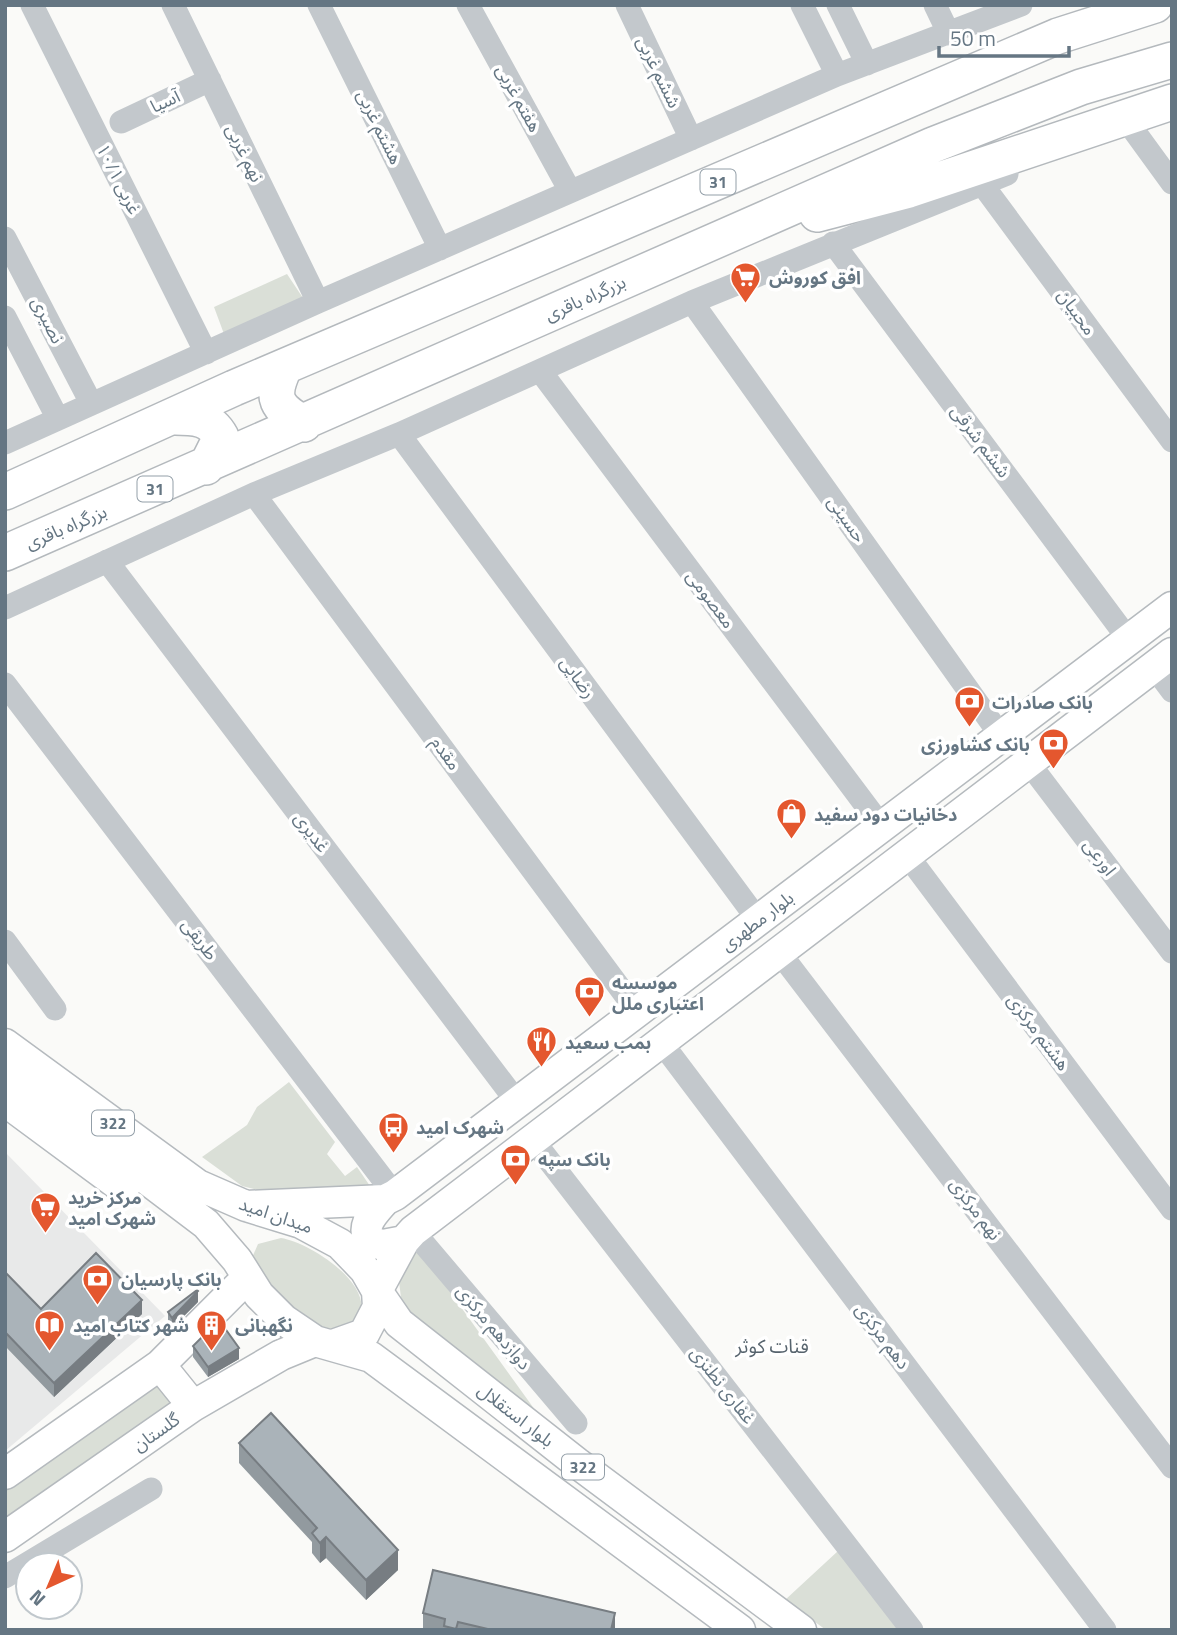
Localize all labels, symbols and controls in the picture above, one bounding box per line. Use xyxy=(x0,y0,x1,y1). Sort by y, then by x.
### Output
scale bar xyxy=(939,14,1068,58)
text: 50 m xyxy=(950,22,996,54)
street label: ششم غربی xyxy=(630,31,688,113)
street label: هفتم غربی xyxy=(489,59,549,137)
street label: آسیا xyxy=(146,82,185,120)
street label: هشتم غربی xyxy=(350,85,410,169)
street label: نهم غربی xyxy=(219,119,271,187)
street label: ۱۰/۱ غربی xyxy=(90,139,148,219)
road number: 31 xyxy=(700,170,736,194)
supermarket icon: افق کوروش xyxy=(729,260,763,304)
place label: افق کوروش xyxy=(769,264,861,291)
street label: بزرگراه باقری xyxy=(540,268,630,328)
street label: محبیان xyxy=(1051,283,1103,341)
street label: نصیری xyxy=(25,292,71,348)
street label: ششم شرقی xyxy=(944,399,1018,483)
road number: 31 xyxy=(138,476,172,502)
street label: حسینی xyxy=(821,490,873,548)
street label: بزرگراه باقری xyxy=(21,498,111,556)
street label: معصومی xyxy=(680,564,742,634)
street label: رضایی xyxy=(553,650,603,704)
bank icon: بانک صادرات xyxy=(952,685,986,729)
place label: بانک صادرات xyxy=(992,689,1093,716)
bank icon: بانک کشاورزی xyxy=(1036,727,1070,771)
street label: مقدم xyxy=(423,730,468,776)
place label: بانک کشاورزی xyxy=(921,731,1030,758)
shop icon: دخانیات دود سفید xyxy=(774,797,808,841)
place label: دخانیات دود سفید xyxy=(814,801,957,828)
street label: غدیری xyxy=(288,806,336,858)
street label: اورعی xyxy=(1077,833,1123,881)
street label: بلوار مطهری xyxy=(715,884,799,958)
street label: طریقی xyxy=(175,912,225,966)
place label: موسسه اعتباری ملل xyxy=(612,969,704,1017)
bank icon: موسسه اعتباری ملل xyxy=(572,975,606,1019)
street label: هشتم مرکزی xyxy=(1001,988,1077,1076)
restaurant icon: بمب سعید xyxy=(525,1025,559,1069)
place label: بمب سعید xyxy=(565,1029,651,1056)
road number: 322 xyxy=(92,1110,134,1135)
bus stop icon: شهرک امید xyxy=(376,1110,410,1154)
place label: شهرک امید xyxy=(416,1114,504,1141)
bank icon: بانک سپه xyxy=(498,1142,532,1186)
place label: بانک سپه xyxy=(538,1146,611,1173)
street label: نهم مرکزی xyxy=(944,1172,1008,1246)
place label: مرکز خرید شهرک امید xyxy=(68,1184,156,1232)
supermarket icon: مرکز خرید شهرک امید xyxy=(28,1190,62,1234)
street label: میدان امید xyxy=(236,1190,316,1240)
bank icon: بانک پارسیان xyxy=(81,1262,115,1306)
place label: بانک پارسیان xyxy=(121,1266,222,1293)
street label: دوازدهم مرکزی xyxy=(450,1278,538,1376)
street label: دهم مرکزی xyxy=(849,1297,917,1375)
library icon: شهر کتاب امید xyxy=(33,1308,67,1352)
building icon: نگهبانی xyxy=(195,1308,229,1352)
place label: شهر کتاب امید xyxy=(73,1312,189,1339)
place label: نگهبانی xyxy=(235,1312,293,1339)
district label: قنات کوثر xyxy=(734,1331,809,1360)
street label: غفاری نطنزی xyxy=(684,1340,762,1430)
street label: بلوار استقلال xyxy=(472,1376,560,1454)
street label: گلستان xyxy=(127,1406,186,1458)
road number: 322 xyxy=(562,1455,604,1480)
north arrow xyxy=(14,1551,84,1621)
text: N xyxy=(22,1584,52,1614)

